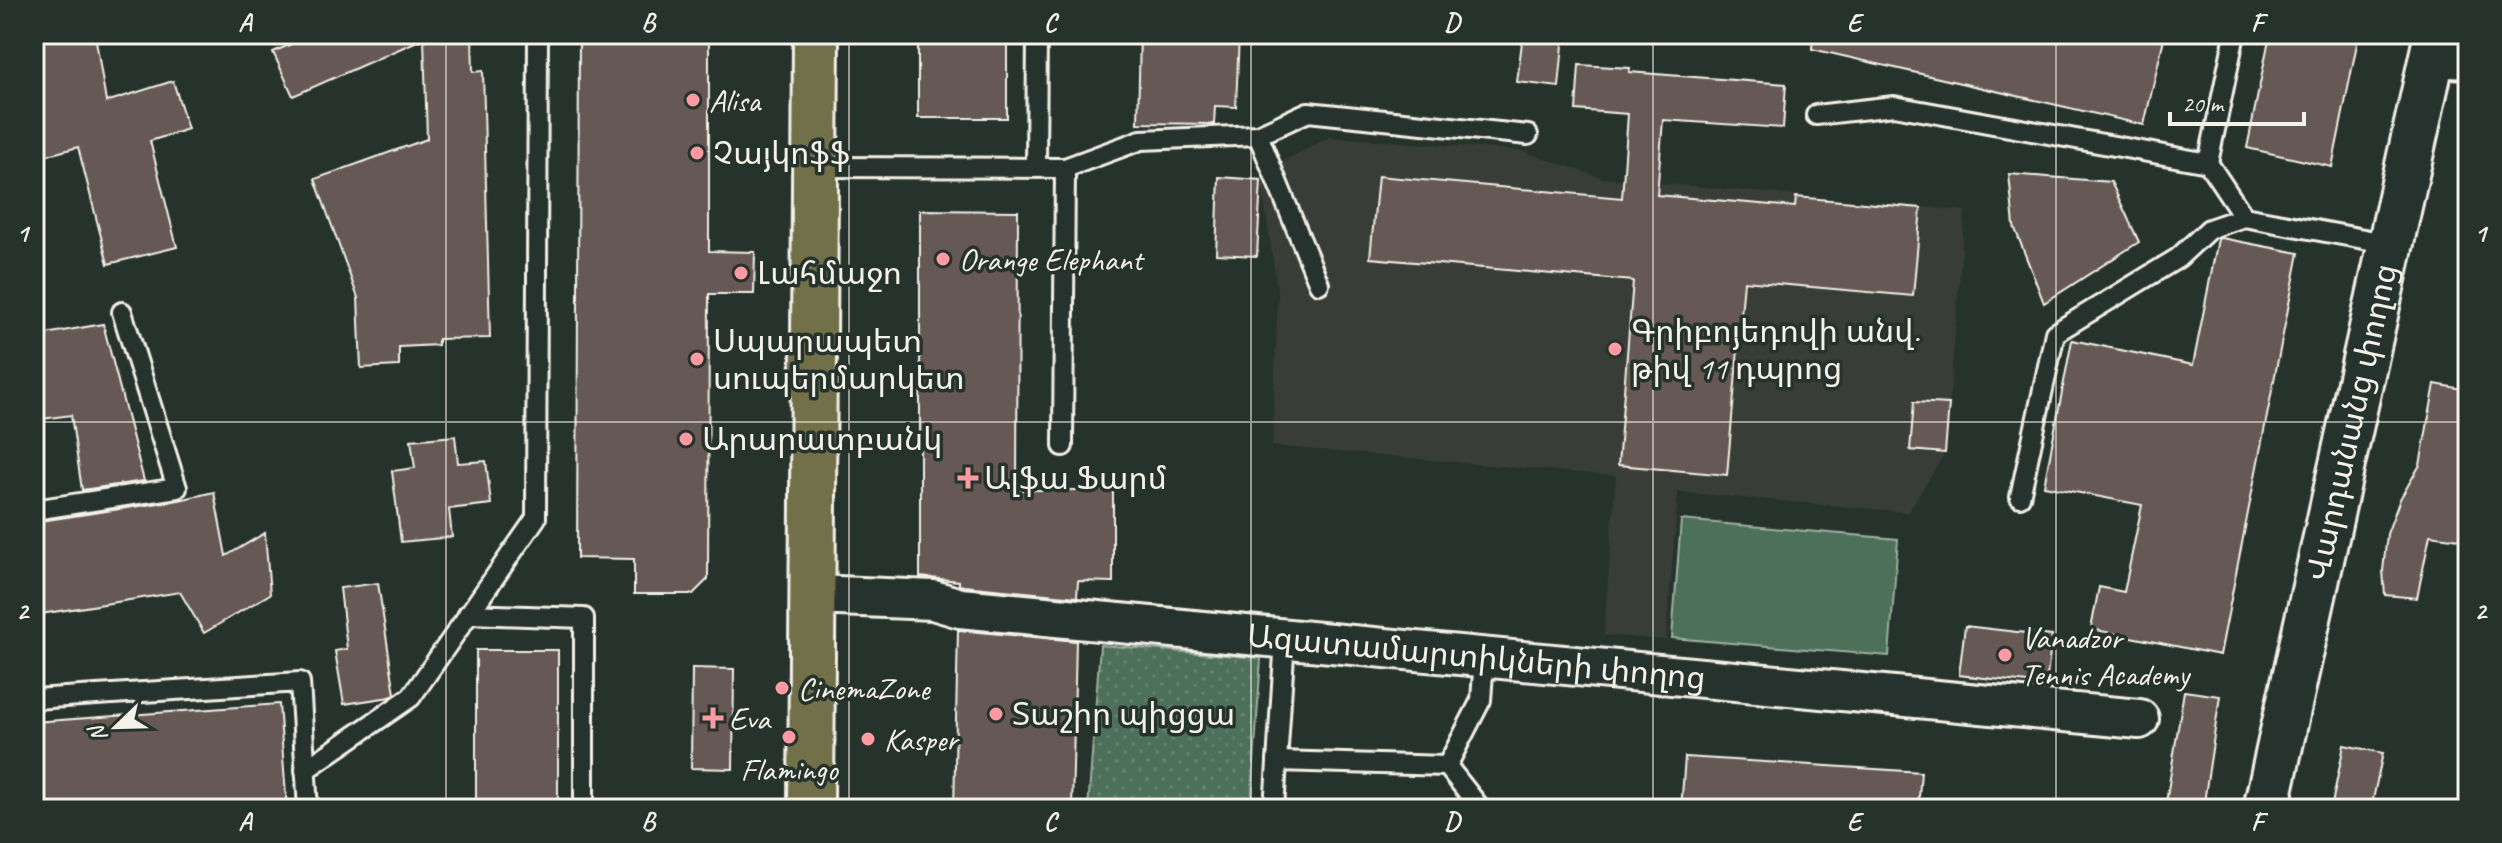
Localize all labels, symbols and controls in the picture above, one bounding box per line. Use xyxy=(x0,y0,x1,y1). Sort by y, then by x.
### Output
text: A xyxy=(238,6,253,39)
text: B xyxy=(641,6,657,39)
text: C xyxy=(1044,6,1060,39)
text: D xyxy=(1444,6,1462,39)
text: E xyxy=(1847,6,1865,39)
text: F xyxy=(2251,6,2269,39)
scale bar xyxy=(2170,76,2304,126)
place label: Alisa xyxy=(709,80,762,121)
text: 20 m xyxy=(2182,89,2225,119)
marker: Alisa xyxy=(684,91,702,109)
place label: Չայկոֆֆ xyxy=(713,133,850,174)
marker: Չայկոֆֆ xyxy=(688,144,706,162)
text: 1 xyxy=(16,217,31,250)
text: 1 xyxy=(2474,217,2489,250)
place label: Orange Elephant xyxy=(959,239,1146,280)
marker: Orange Elephant xyxy=(934,250,952,268)
place label: Լահմաջո xyxy=(757,253,902,294)
street label: Վարդանանց փողոց xyxy=(2297,260,2407,585)
marker: Լահմաջո xyxy=(732,264,750,282)
place label: Գրիբոյեդովի անվ. թիվ 11 դպրոց xyxy=(1631,311,1920,389)
place label: Սպարապետ սուպերմարկետ xyxy=(713,321,965,399)
marker: Գրիբոյեդովի անվ. թիվ 11 դպրոց xyxy=(1606,340,1624,358)
marker: Սպարապետ սուպերմարկետ xyxy=(688,350,706,368)
place label: Արարատբանկ xyxy=(702,419,942,460)
marker: Արարատբանկ xyxy=(677,430,695,448)
place label: Ալֆա Ֆարմ xyxy=(984,458,1167,499)
marker: Ալֆա Ֆարմ xyxy=(959,469,977,487)
text: 2 xyxy=(16,594,30,627)
text: 2 xyxy=(2474,594,2488,627)
street label: Ազատամարտիկների փողոց xyxy=(1245,615,1707,699)
place label: Vanadzor Tennis Academy xyxy=(2021,617,2192,695)
marker: Vanadzor Tennis Academy xyxy=(1996,646,2014,664)
place label: CinemaZone xyxy=(798,668,932,709)
marker: CinemaZone xyxy=(773,679,791,697)
north arrow xyxy=(76,687,156,767)
place label: Տաշիր պիցցա xyxy=(1012,694,1235,735)
place label: Eva xyxy=(729,698,772,739)
marker: Տաշիր պիցցա xyxy=(987,705,1005,723)
marker: Eva xyxy=(704,709,722,727)
place label: Kasper xyxy=(884,719,960,760)
text: N xyxy=(82,720,114,746)
marker: Flamingo xyxy=(780,728,798,746)
marker: Kasper xyxy=(859,730,877,748)
place label: Flamingo xyxy=(740,749,839,790)
text: A xyxy=(238,805,253,838)
text: B xyxy=(641,805,657,838)
text: C xyxy=(1044,805,1060,838)
text: D xyxy=(1444,805,1462,838)
text: E xyxy=(1847,805,1865,838)
text: F xyxy=(2251,805,2269,838)

